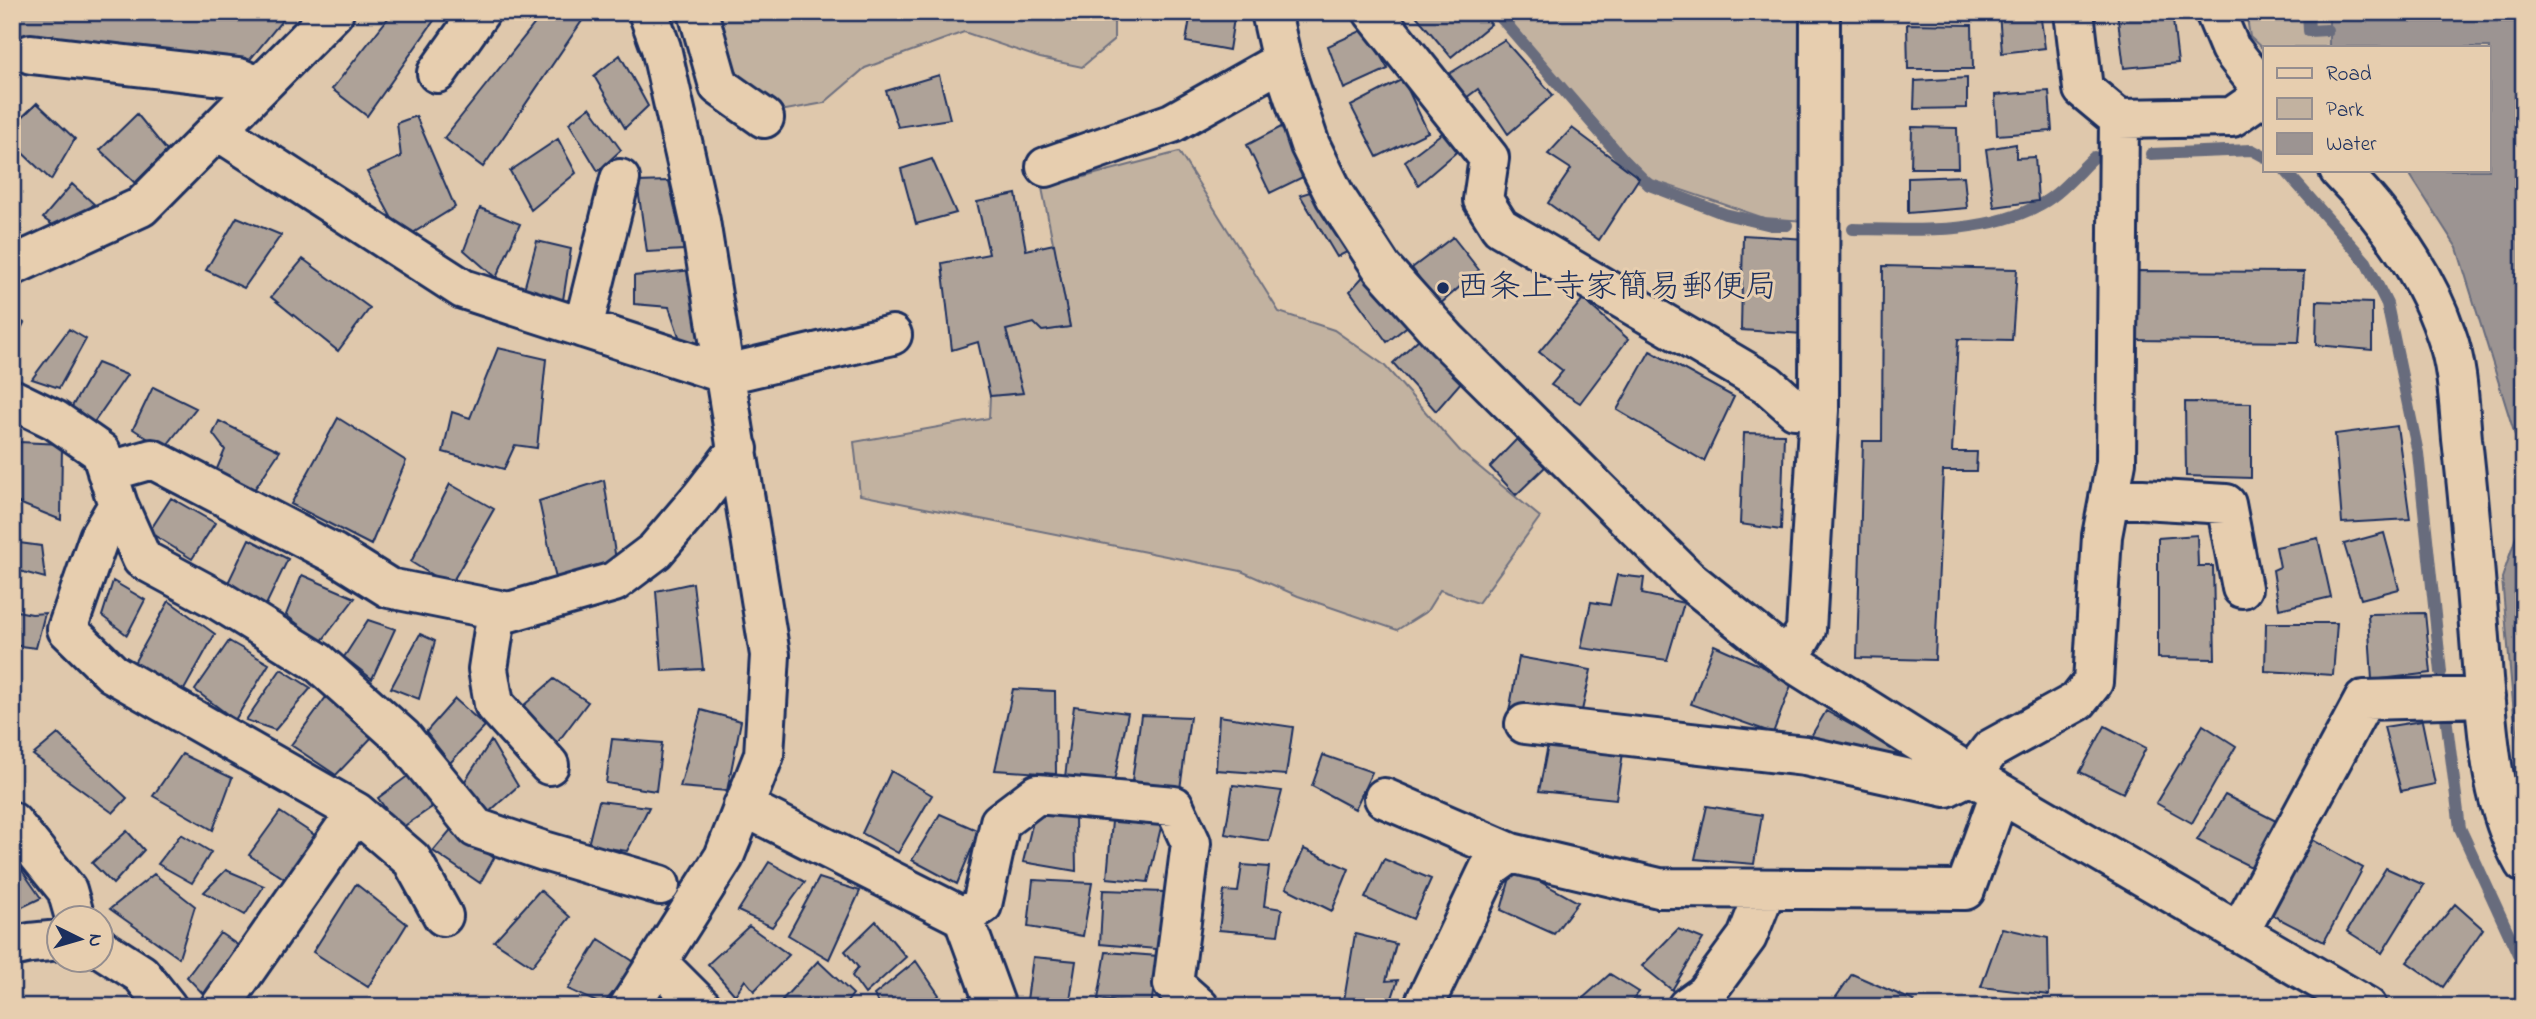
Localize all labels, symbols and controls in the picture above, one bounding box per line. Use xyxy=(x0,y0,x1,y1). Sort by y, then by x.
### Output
legend xyxy=(2263,46,2490,172)
text: Road xyxy=(2326,60,2372,90)
text: Park xyxy=(2326,96,2365,126)
text: Water xyxy=(2326,130,2377,160)
place label: 西条上寺家簡易郵便局 xyxy=(1457,265,1777,312)
marker: 西条上寺家簡易郵便局 xyxy=(1435,280,1451,296)
north arrow xyxy=(46,904,116,974)
text: N xyxy=(80,933,108,948)

